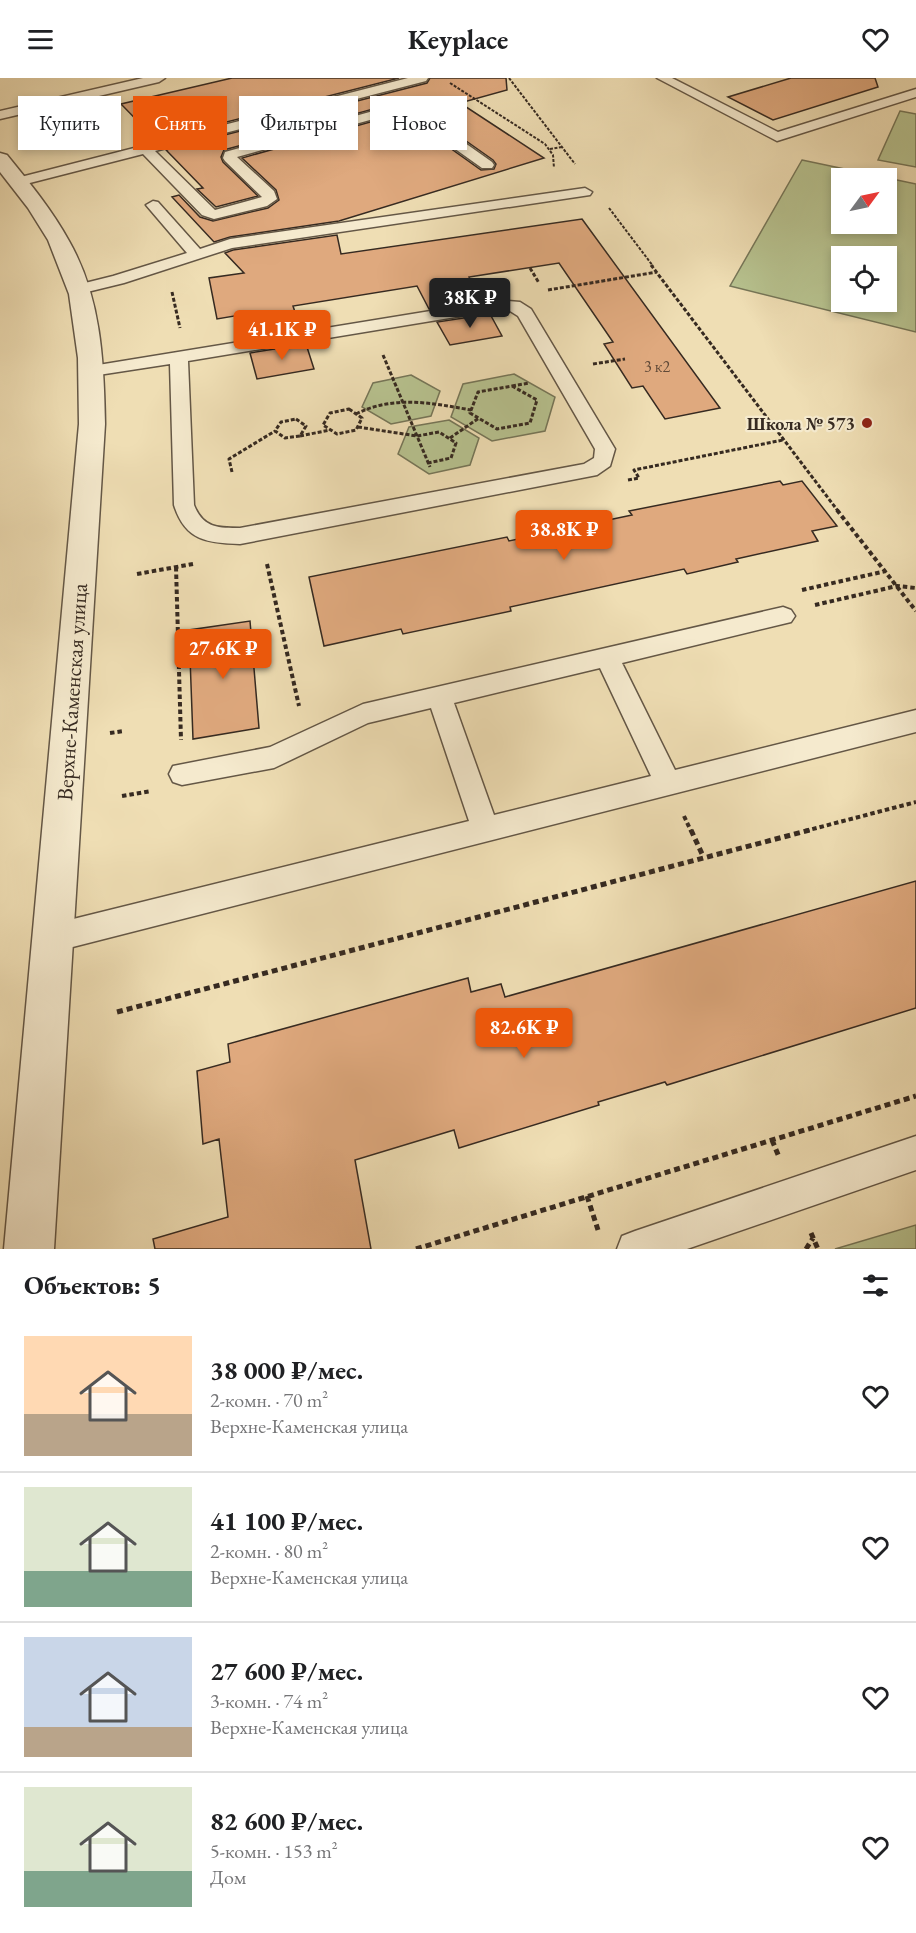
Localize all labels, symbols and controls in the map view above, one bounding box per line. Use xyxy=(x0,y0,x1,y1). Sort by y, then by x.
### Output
text: Keyplace xyxy=(408,22,508,57)
icon: menu xyxy=(24,23,57,56)
icon: heart xyxy=(859,23,892,56)
chip: Купить xyxy=(18,96,121,150)
chip: Снять xyxy=(133,96,227,150)
chip: Фильтры xyxy=(239,96,358,150)
chip: Новое xyxy=(370,96,467,150)
north arrow xyxy=(831,168,897,234)
map controls xyxy=(831,168,897,312)
button: locate xyxy=(831,246,897,312)
pin: 38K ₽ xyxy=(428,278,512,329)
text: 38K ₽ xyxy=(443,284,497,310)
pin: 41.1K ₽ xyxy=(227,310,337,361)
text: 41.1K ₽ xyxy=(248,316,316,342)
house number: 3 к2 xyxy=(644,356,670,377)
place label: Школа № 573 xyxy=(747,412,855,435)
marker: Школа № 573 xyxy=(860,416,874,430)
pin: 38.8K ₽ xyxy=(509,510,619,561)
text: 38.8K ₽ xyxy=(530,516,598,542)
street label: Верхне-Каменская улица xyxy=(50,582,94,802)
pin: 27.6K ₽ xyxy=(168,629,278,680)
text: 27.6K ₽ xyxy=(189,635,257,661)
pin: 82.6K ₽ xyxy=(469,1008,579,1059)
text: 82.6K ₽ xyxy=(490,1014,558,1040)
text: Объектов: 5 xyxy=(24,1268,161,1302)
icon: filters xyxy=(859,1269,892,1302)
text: 38 000 ₽/мес. xyxy=(210,1353,363,1387)
icon: home xyxy=(72,1360,144,1432)
icon: heart xyxy=(859,1380,892,1413)
text: 2-комн. · 70 m² xyxy=(210,1387,328,1413)
text: Верхне-Каменская улица xyxy=(210,1413,408,1439)
text: 41 100 ₽/мес. xyxy=(210,1504,363,1538)
icon: home xyxy=(72,1511,144,1583)
icon: heart xyxy=(859,1531,892,1564)
text: 2-комн. · 80 m² xyxy=(210,1538,328,1564)
text: Верхне-Каменская улица xyxy=(210,1564,408,1590)
text: 27 600 ₽/мес. xyxy=(210,1654,363,1688)
icon: home xyxy=(72,1661,144,1733)
icon: heart xyxy=(859,1681,892,1714)
text: 3-комн. · 74 m² xyxy=(210,1688,328,1714)
text: Верхне-Каменская улица xyxy=(210,1714,408,1740)
text: 82 600 ₽/мес. xyxy=(210,1804,363,1838)
icon: home xyxy=(72,1811,144,1883)
icon: heart xyxy=(859,1831,892,1864)
text: 5-комн. · 153 m² xyxy=(210,1838,338,1864)
text: Дом xyxy=(210,1864,246,1890)

